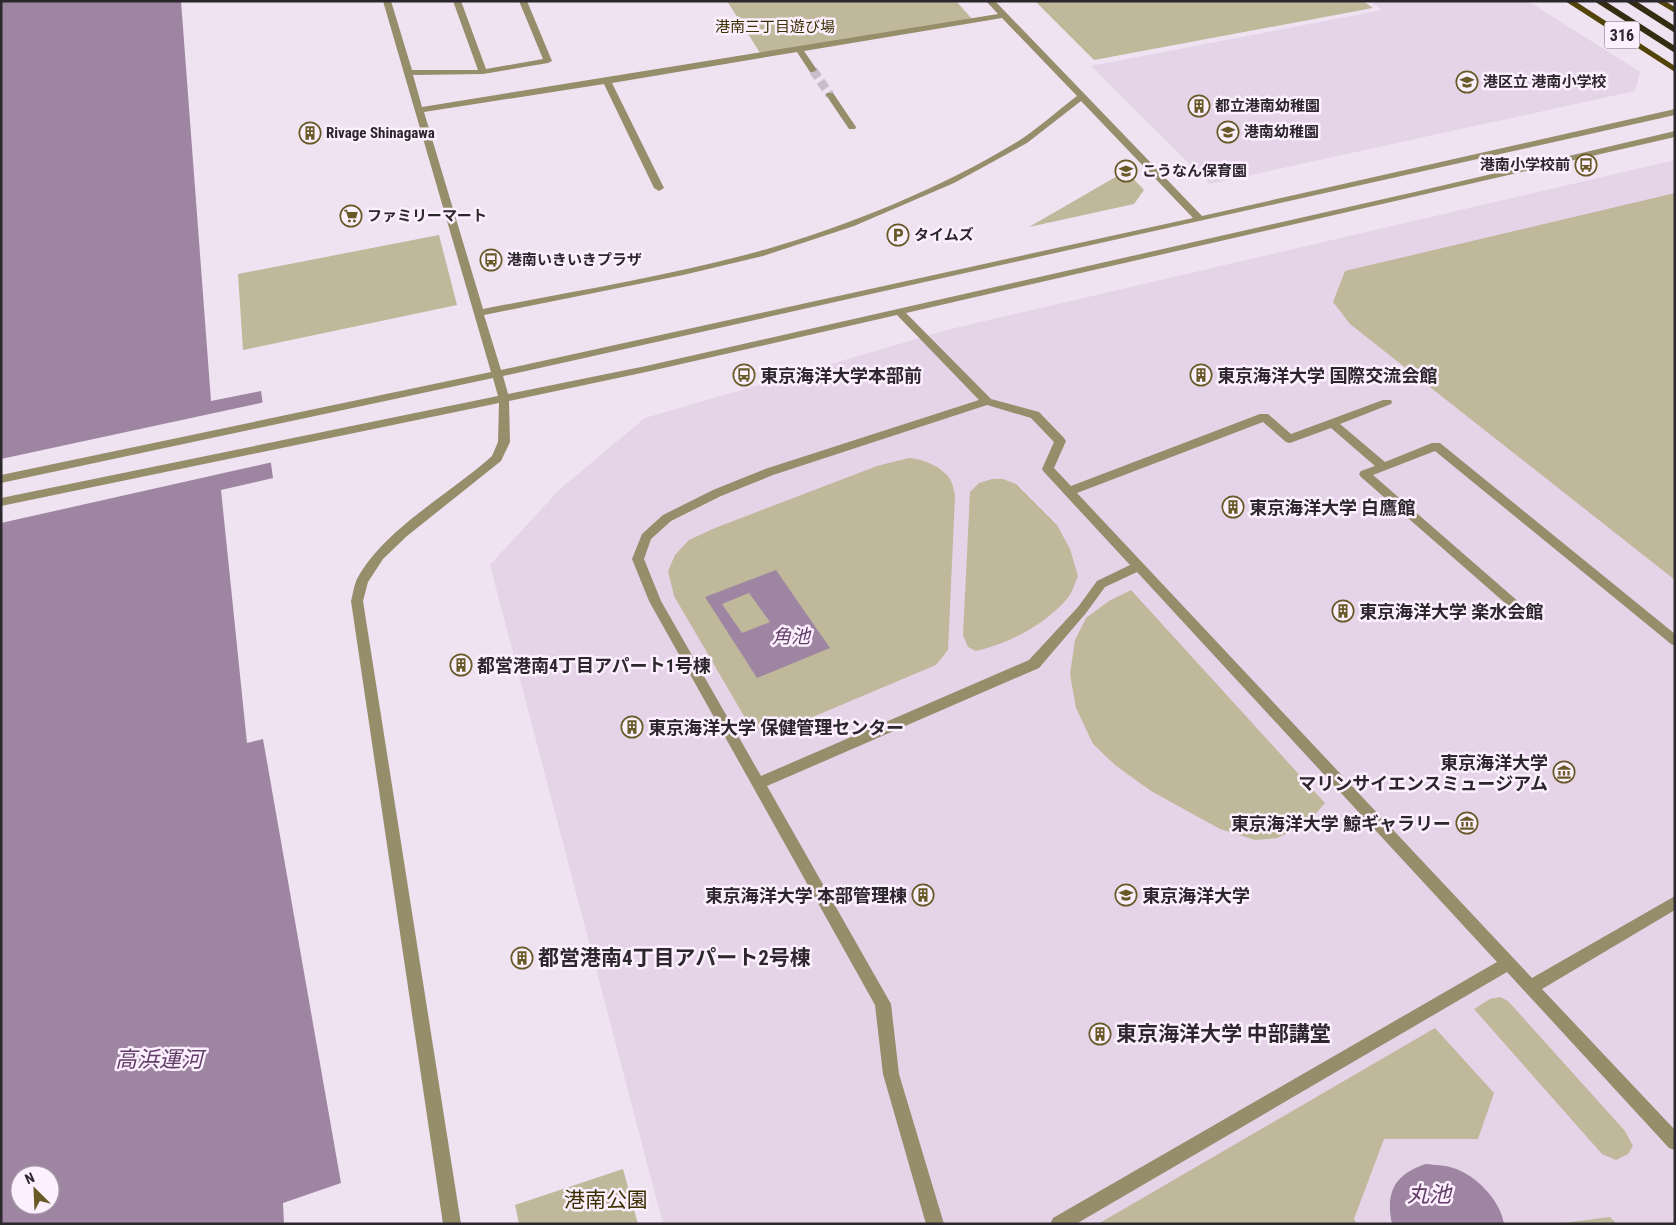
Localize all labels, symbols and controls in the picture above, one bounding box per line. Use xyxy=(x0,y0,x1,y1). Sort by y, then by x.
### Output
park label: 港南三丁目遊び場 xyxy=(715,18,835,36)
road number: 316 xyxy=(1604,22,1640,48)
school or university icon: 港区立 港南小学校 xyxy=(1455,70,1479,94)
place label: 港区立 港南小学校 xyxy=(1483,73,1606,91)
building icon: 都立港南幼稚園 xyxy=(1187,94,1211,118)
place label: 都立港南幼稚園 xyxy=(1215,97,1320,115)
school or university icon: 港南幼稚園 xyxy=(1216,120,1240,144)
building icon: Rivage Shinagawa xyxy=(298,121,322,145)
place label: 港南幼稚園 xyxy=(1244,123,1319,141)
place label: Rivage Shinagawa xyxy=(326,124,435,142)
bus stop icon: 港南小学校前 xyxy=(1574,153,1598,177)
place label: 港南小学校前 xyxy=(1480,156,1570,174)
school or university icon: こうなん保育園 xyxy=(1114,159,1138,183)
place label: こうなん保育園 xyxy=(1142,162,1247,180)
supermarket icon: ファミリーマート xyxy=(339,204,363,228)
place label: ファミリーマート xyxy=(367,207,487,225)
parking icon: タイムズ xyxy=(886,223,910,247)
place label: タイムズ xyxy=(914,226,974,244)
bus stop icon: 港南いきいきプラザ xyxy=(479,248,503,272)
place label: 港南いきいきプラザ xyxy=(507,251,642,269)
bus stop icon: 東京海洋大学本部前 xyxy=(732,363,756,387)
building icon: 東京海洋大学 国際交流会館 xyxy=(1189,363,1213,387)
place label: 東京海洋大学本部前 xyxy=(760,365,922,386)
place label: 東京海洋大学 国際交流会館 xyxy=(1217,365,1437,386)
building icon: 東京海洋大学 白鷹館 xyxy=(1221,495,1245,519)
place label: 東京海洋大学 白鷹館 xyxy=(1249,497,1415,518)
building icon: 東京海洋大学 楽水会館 xyxy=(1331,599,1355,623)
place label: 東京海洋大学 楽水会館 xyxy=(1359,601,1543,622)
water label: 角池 xyxy=(772,625,812,648)
building icon: 都営港南4丁目アパート1号棟 xyxy=(449,653,473,677)
place label: 都営港南4丁目アパート1号棟 xyxy=(477,655,711,676)
building icon: 東京海洋大学 保健管理センター xyxy=(620,715,644,739)
place label: 東京海洋大学 保健管理センター xyxy=(648,717,904,738)
place label: 東京海洋大学 マリンサイエンスミュージアム xyxy=(1298,752,1548,794)
museum icon: 東京海洋大学 マリンサイエンスミュージアム xyxy=(1552,760,1576,784)
museum icon: 東京海洋大学 鯨ギャラリー xyxy=(1455,811,1479,835)
place label: 東京海洋大学 鯨ギャラリー xyxy=(1231,813,1451,834)
building icon: 東京海洋大学 本部管理棟 xyxy=(911,883,935,907)
school or university icon: 東京海洋大学 xyxy=(1114,883,1138,907)
place label: 東京海洋大学 本部管理棟 xyxy=(705,885,907,906)
place label: 東京海洋大学 xyxy=(1142,885,1250,906)
building icon: 都営港南4丁目アパート2号棟 xyxy=(510,946,534,970)
place label: 都営港南4丁目アパート2号棟 xyxy=(538,946,811,970)
building icon: 東京海洋大学 中部講堂 xyxy=(1088,1022,1112,1046)
place label: 東京海洋大学 中部講堂 xyxy=(1116,1022,1331,1046)
water label: 高浜運河 xyxy=(115,1047,207,1072)
north arrow xyxy=(10,1165,60,1215)
text: N xyxy=(23,1169,37,1187)
water label: 丸池 xyxy=(1407,1182,1453,1207)
park label: 港南公園 xyxy=(564,1188,648,1212)

